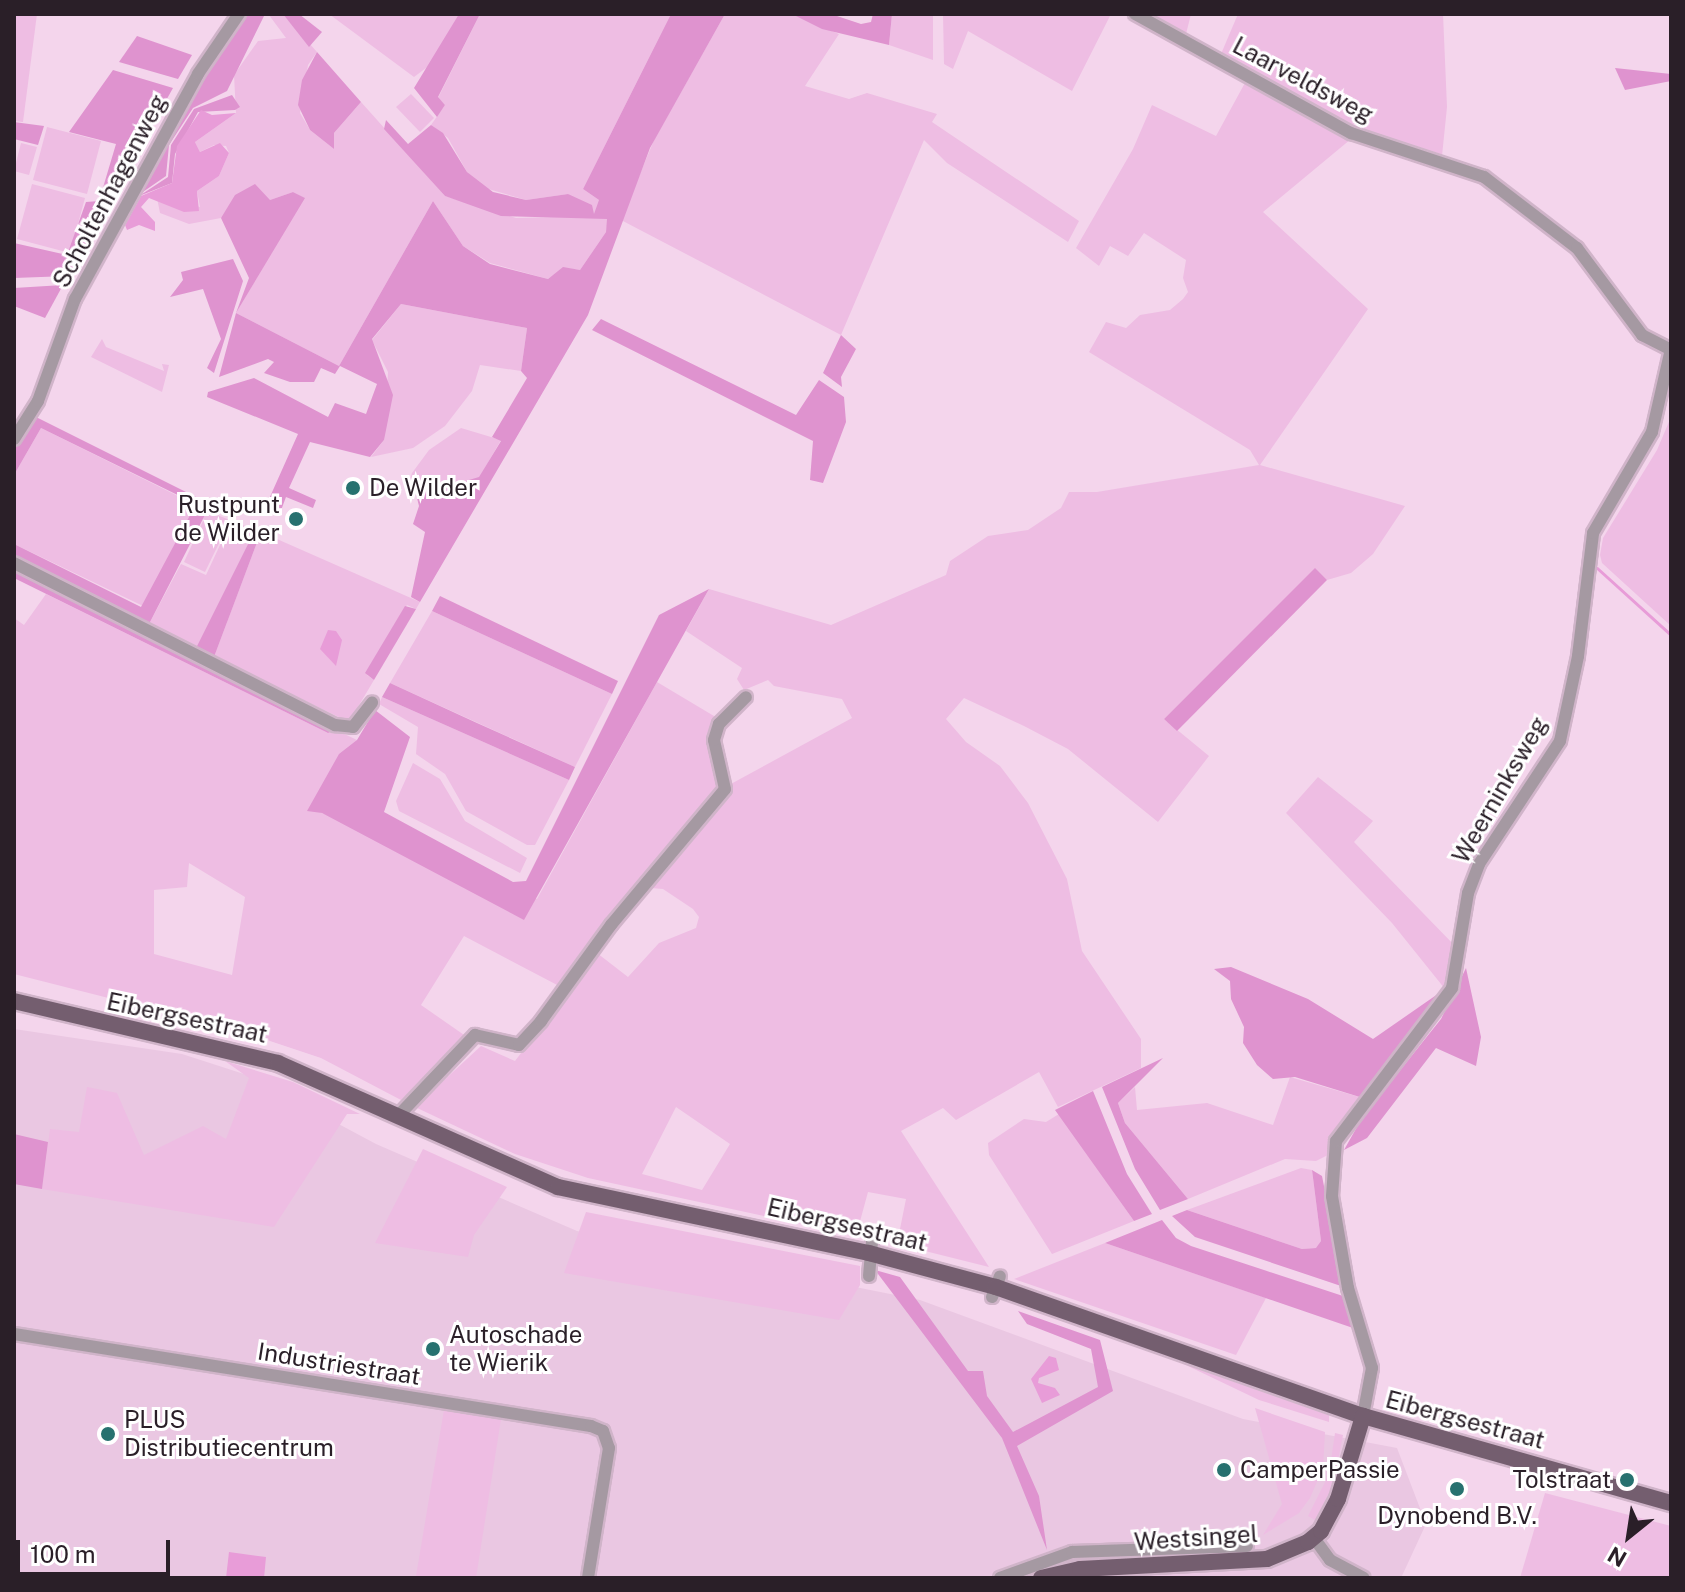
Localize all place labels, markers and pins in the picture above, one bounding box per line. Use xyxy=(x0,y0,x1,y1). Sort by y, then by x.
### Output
place label: De Wilder xyxy=(369,474,478,502)
marker: De Wilder xyxy=(344,479,362,497)
place label: Rustpunt de Wilder xyxy=(173,491,280,547)
marker: Rustpunt de Wilder xyxy=(287,510,305,528)
place label: Autoschade te Wierik xyxy=(449,1321,582,1377)
marker: Autoschade te Wierik xyxy=(424,1340,442,1358)
place label: PLUS Distributiecentrum xyxy=(124,1406,334,1462)
marker: PLUS Distributiecentrum xyxy=(99,1425,117,1443)
place label: CamperPassie xyxy=(1240,1456,1400,1484)
marker: CamperPassie xyxy=(1215,1461,1233,1479)
place label: Tolstraat xyxy=(1512,1466,1611,1494)
marker: Tolstraat xyxy=(1618,1471,1636,1489)
marker: Dynobend B.V. xyxy=(1448,1480,1466,1498)
place label: Dynobend B.V. xyxy=(1377,1502,1537,1530)

